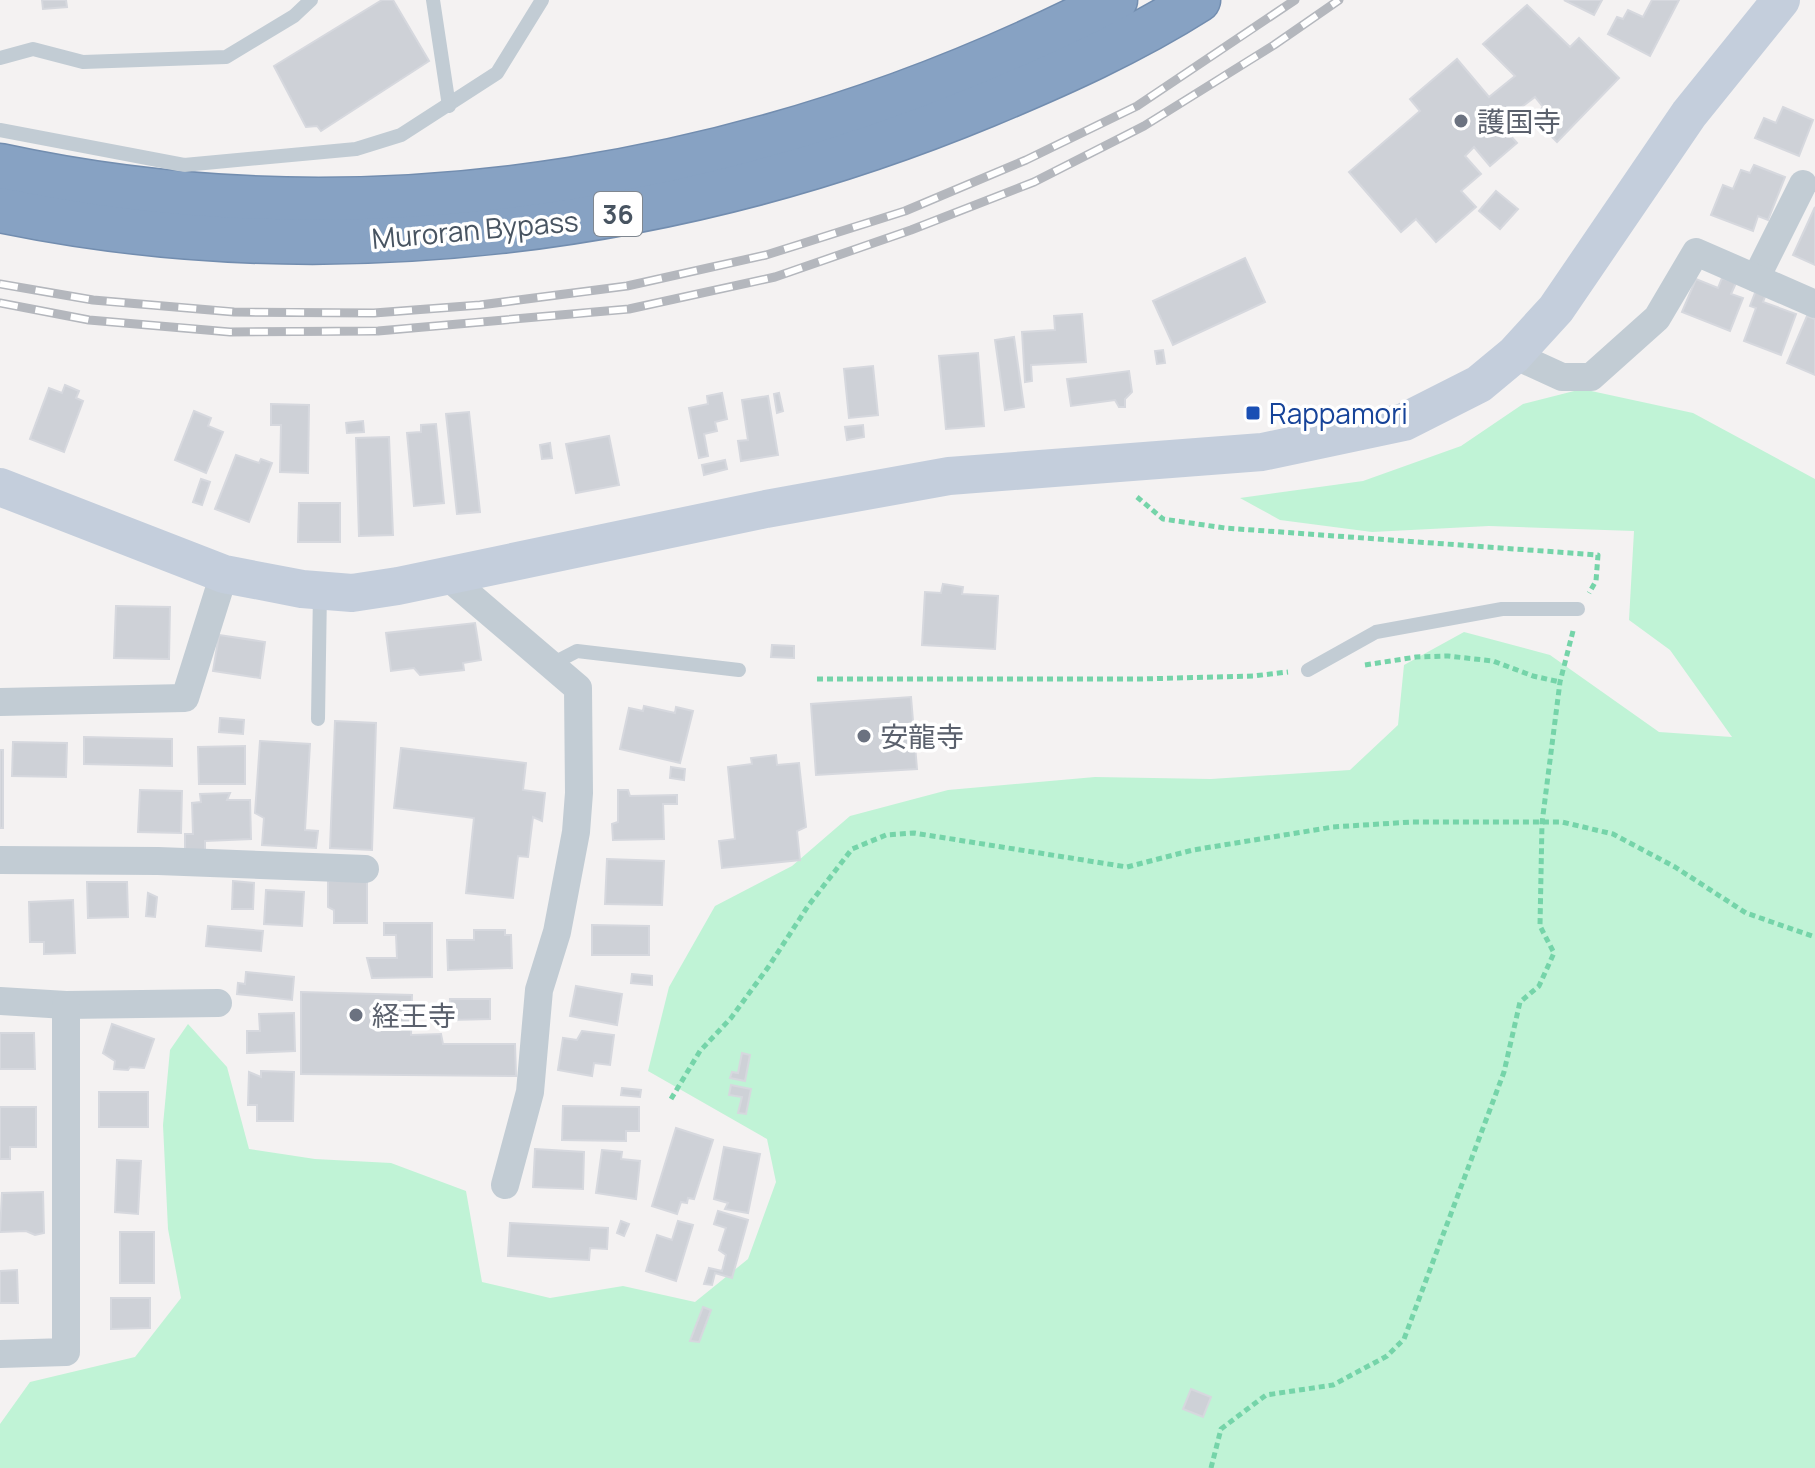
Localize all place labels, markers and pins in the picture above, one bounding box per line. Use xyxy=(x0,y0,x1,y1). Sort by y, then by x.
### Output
place label: 護国寺 xyxy=(1477,102,1561,140)
marker: 護国寺 xyxy=(1452,112,1470,130)
place label: Rappamori xyxy=(1269,394,1408,432)
marker: Rappamori xyxy=(1244,404,1262,422)
place label: 安龍寺 xyxy=(880,717,964,755)
marker: 安龍寺 xyxy=(855,727,873,745)
place label: 経王寺 xyxy=(372,996,456,1034)
marker: 経王寺 xyxy=(347,1006,365,1024)

